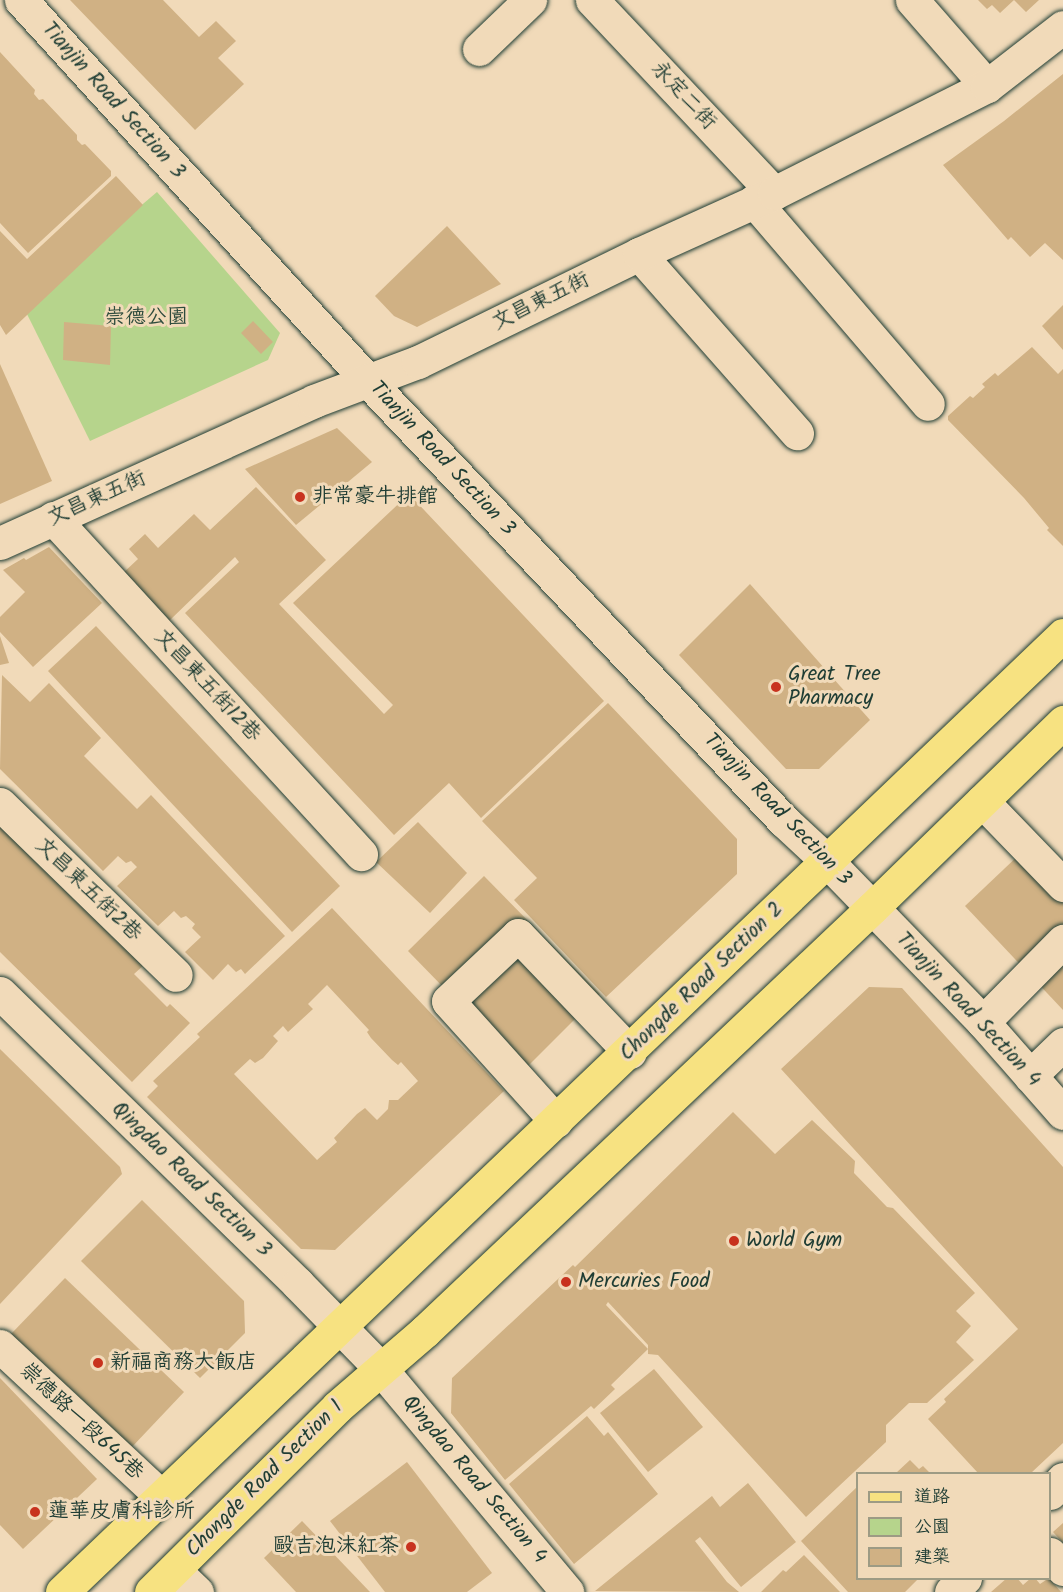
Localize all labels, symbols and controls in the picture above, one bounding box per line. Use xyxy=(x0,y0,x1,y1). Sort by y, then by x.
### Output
street label: Tianjin Road Section 3 xyxy=(36,18,190,184)
street label: 永定二街 xyxy=(645,57,721,135)
street label: 文昌東五街 xyxy=(488,268,594,336)
park label: 崇德公園 xyxy=(104,305,188,331)
street label: Tianjin Road Section 3 xyxy=(364,377,520,541)
street label: 文昌東五街 xyxy=(44,466,150,532)
place label: 非常豪牛排館 xyxy=(312,484,438,510)
marker: 非常豪牛排館 xyxy=(293,490,307,504)
street label: 文昌東五街12巷 xyxy=(148,624,266,748)
place label: Great Tree Pharmacy xyxy=(788,662,881,712)
marker: Great Tree Pharmacy xyxy=(769,680,783,694)
street label: Tianjin Road Section 3 xyxy=(698,729,856,891)
street label: 文昌東五街2巷 xyxy=(30,833,146,947)
street label: Chongde Road Section 2 xyxy=(615,897,789,1067)
street label: Tianjin Road Section 4 xyxy=(890,928,1046,1092)
street label: Qingdao Road Section 3 xyxy=(106,1097,276,1263)
place label: World Gym xyxy=(746,1228,842,1254)
marker: World Gym xyxy=(727,1234,741,1248)
place label: Mercuries Food xyxy=(578,1269,710,1295)
marker: Mercuries Food xyxy=(559,1275,573,1289)
place label: 新福商務大飯店 xyxy=(110,1350,257,1376)
marker: 新福商務大飯店 xyxy=(91,1356,105,1370)
street label: 崇德路一段645巷 xyxy=(14,1358,148,1486)
street label: Qingdao Road Section 4 xyxy=(396,1391,552,1569)
street label: Chongde Road Section 1 xyxy=(181,1395,349,1563)
legend xyxy=(856,1472,1051,1580)
text: 道路 xyxy=(914,1483,950,1512)
place label: 蓮華皮膚科診所 xyxy=(48,1499,195,1525)
marker: 蓮華皮膚科診所 xyxy=(26,1503,44,1521)
text: 公園 xyxy=(914,1513,950,1542)
place label: 毆吉泡沫紅茶 xyxy=(273,1534,399,1560)
marker: 毆吉泡沫紅茶 xyxy=(404,1540,418,1554)
text: 建築 xyxy=(914,1543,950,1572)

